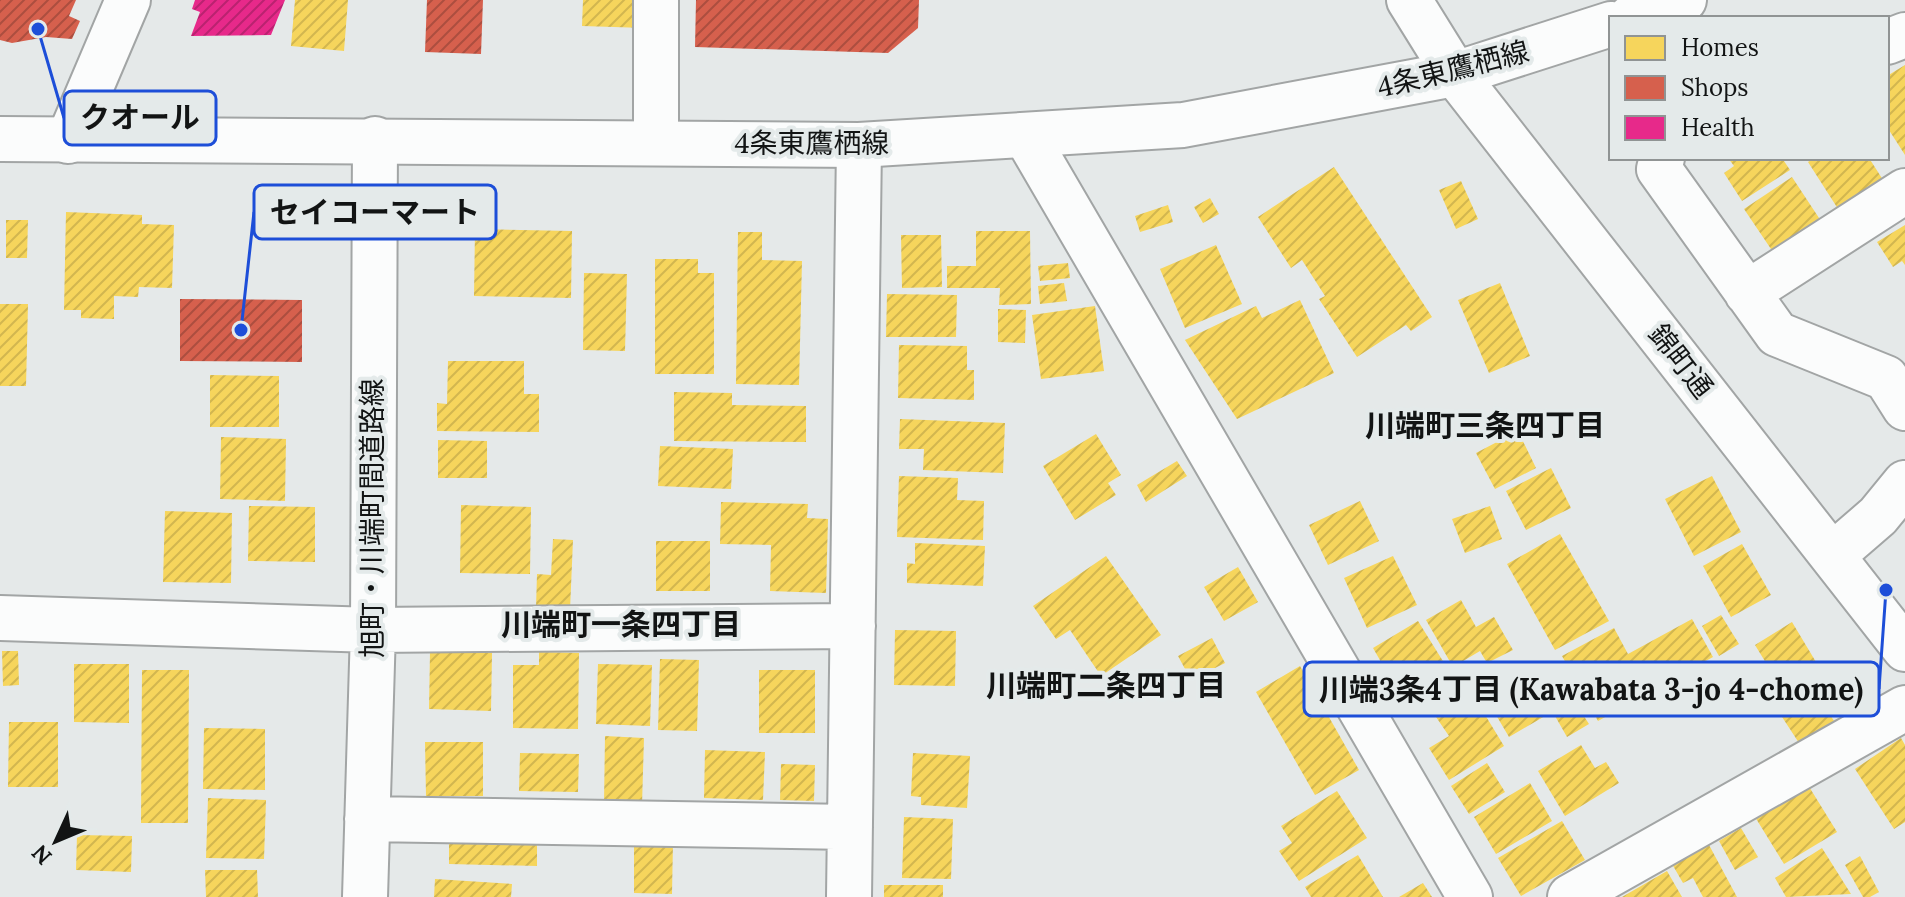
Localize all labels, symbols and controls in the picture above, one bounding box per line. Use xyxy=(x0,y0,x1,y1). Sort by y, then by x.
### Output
legend xyxy=(1609,16,1889,160)
text: Homes xyxy=(1681,32,1759,63)
street label: 4条東鷹栖線 xyxy=(1373,33,1533,105)
text: Shops xyxy=(1681,72,1748,103)
callout: クオール xyxy=(64,91,216,145)
text: クオール xyxy=(80,98,200,136)
text: Health xyxy=(1681,112,1755,143)
street label: 4条東鷹栖線 xyxy=(734,125,890,161)
callout: セイコーマート xyxy=(254,185,496,239)
text: セイコーマート xyxy=(270,193,480,231)
street label: 錦町通 xyxy=(1641,317,1721,405)
street label: 旭町・川端町間道路線 xyxy=(354,378,390,658)
district label: 川端町三条四丁目 xyxy=(1365,406,1605,444)
district label: 川端町一条四丁目 xyxy=(501,605,741,643)
callout: 川端3条4丁目 (Kawabata 3-jo 4-chome) xyxy=(1304,662,1879,716)
district label: 川端町二条四丁目 xyxy=(986,666,1226,704)
text: 川端3条4丁目 (Kawabata 3-jo 4-chome) xyxy=(1319,670,1863,709)
north arrow xyxy=(16,801,96,881)
text: N xyxy=(26,839,58,871)

